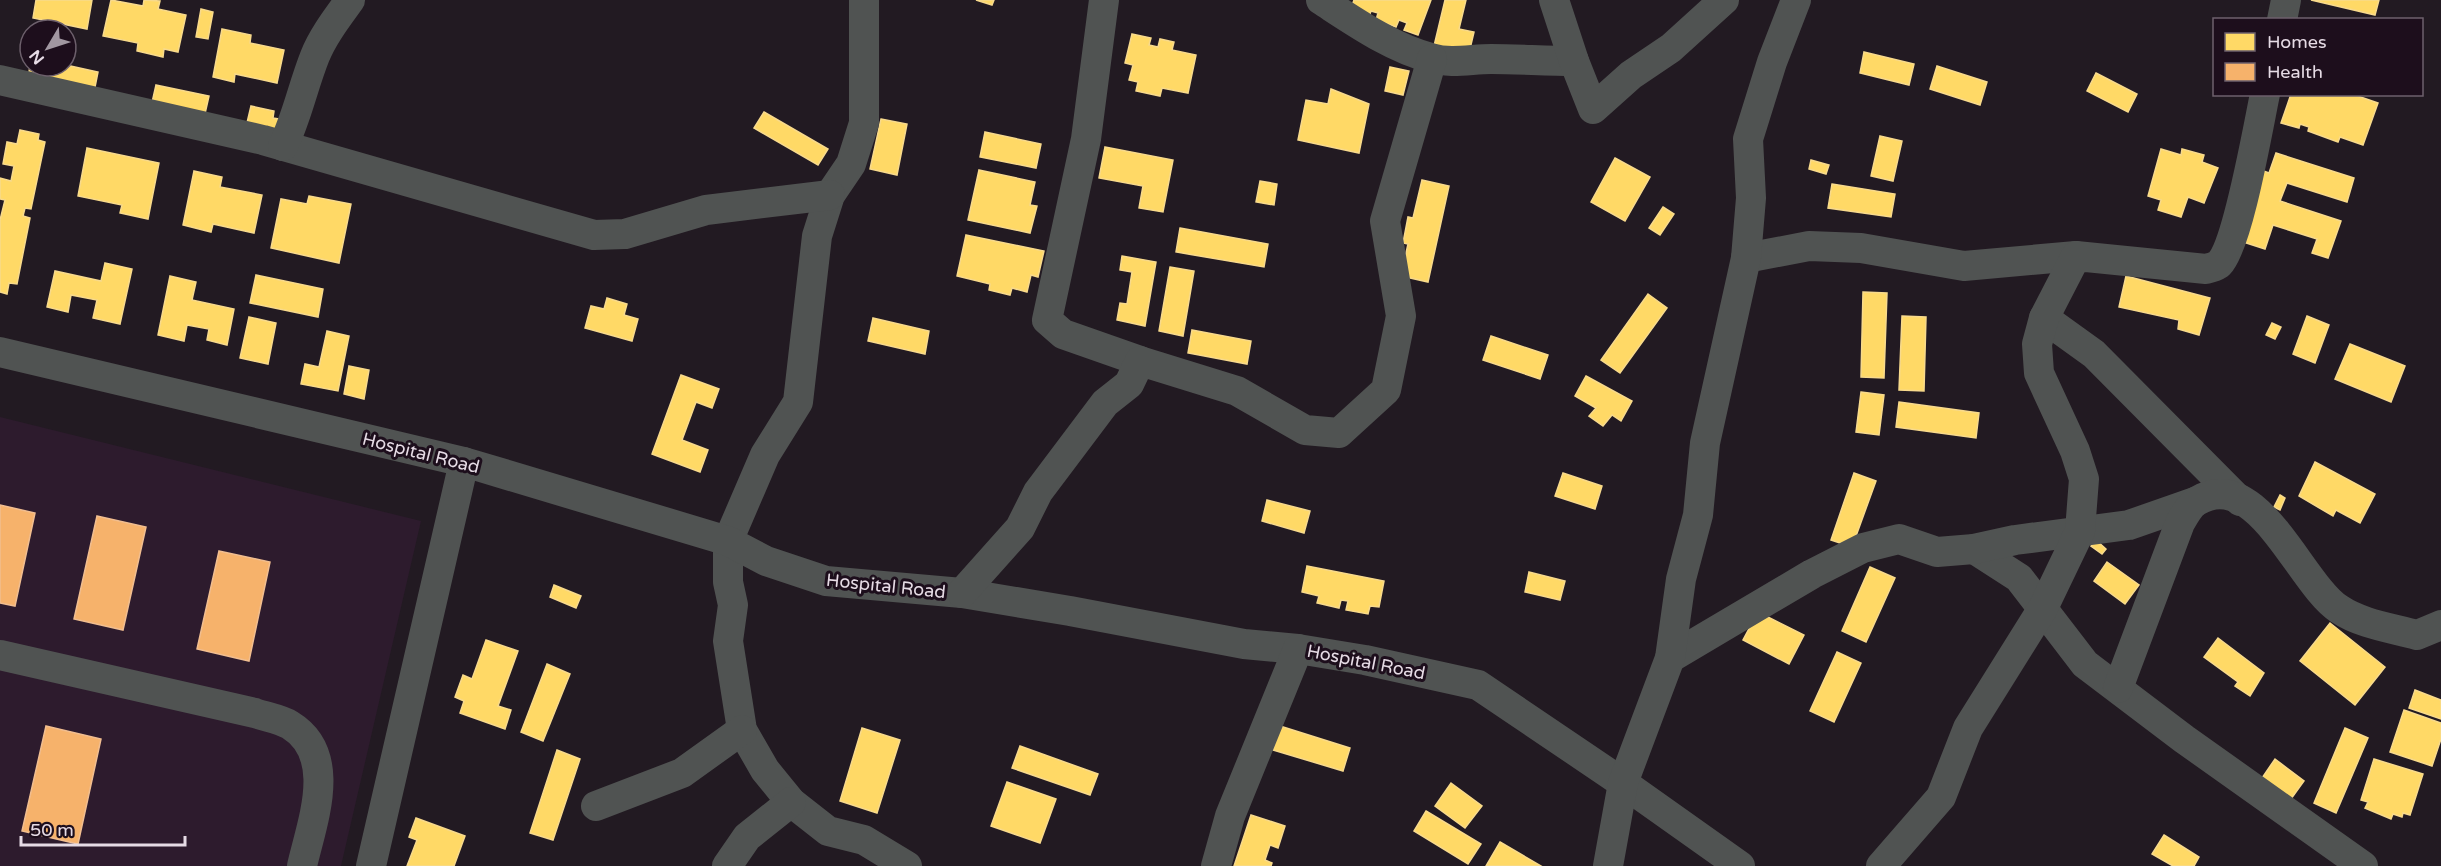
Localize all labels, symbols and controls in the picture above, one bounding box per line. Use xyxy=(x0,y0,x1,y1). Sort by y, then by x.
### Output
north arrow xyxy=(18,18,78,78)
legend xyxy=(2213,18,2423,96)
text: Homes xyxy=(2267,31,2327,53)
text: N xyxy=(25,46,49,68)
text: Health xyxy=(2267,61,2323,83)
street label: Hospital Road xyxy=(360,428,482,478)
street label: Hospital Road xyxy=(825,569,947,603)
street label: Hospital Road xyxy=(1305,640,1427,684)
scale bar xyxy=(21,809,184,847)
text: 50 m xyxy=(30,819,74,841)

